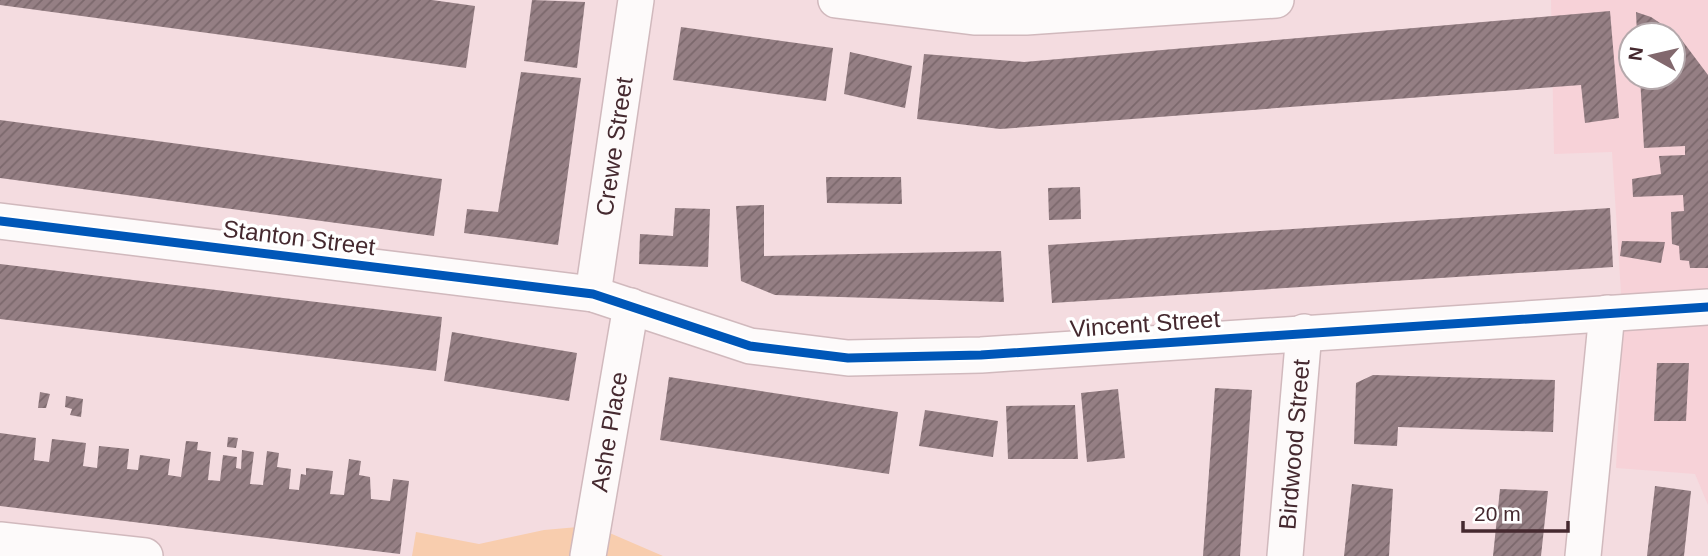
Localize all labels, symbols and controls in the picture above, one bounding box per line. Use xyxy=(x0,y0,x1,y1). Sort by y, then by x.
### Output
north arrow xyxy=(1617,21,1687,91)
text: N xyxy=(1624,45,1647,62)
street label: Crewe Street xyxy=(591,75,638,218)
street label: Stanton Street xyxy=(221,215,377,260)
street label: Vincent Street xyxy=(1069,305,1221,342)
street label: Birdwood Street xyxy=(1273,358,1315,531)
street label: Ashe Place xyxy=(585,370,632,494)
scale bar xyxy=(1463,490,1568,534)
text: 20 m xyxy=(1474,502,1521,525)

